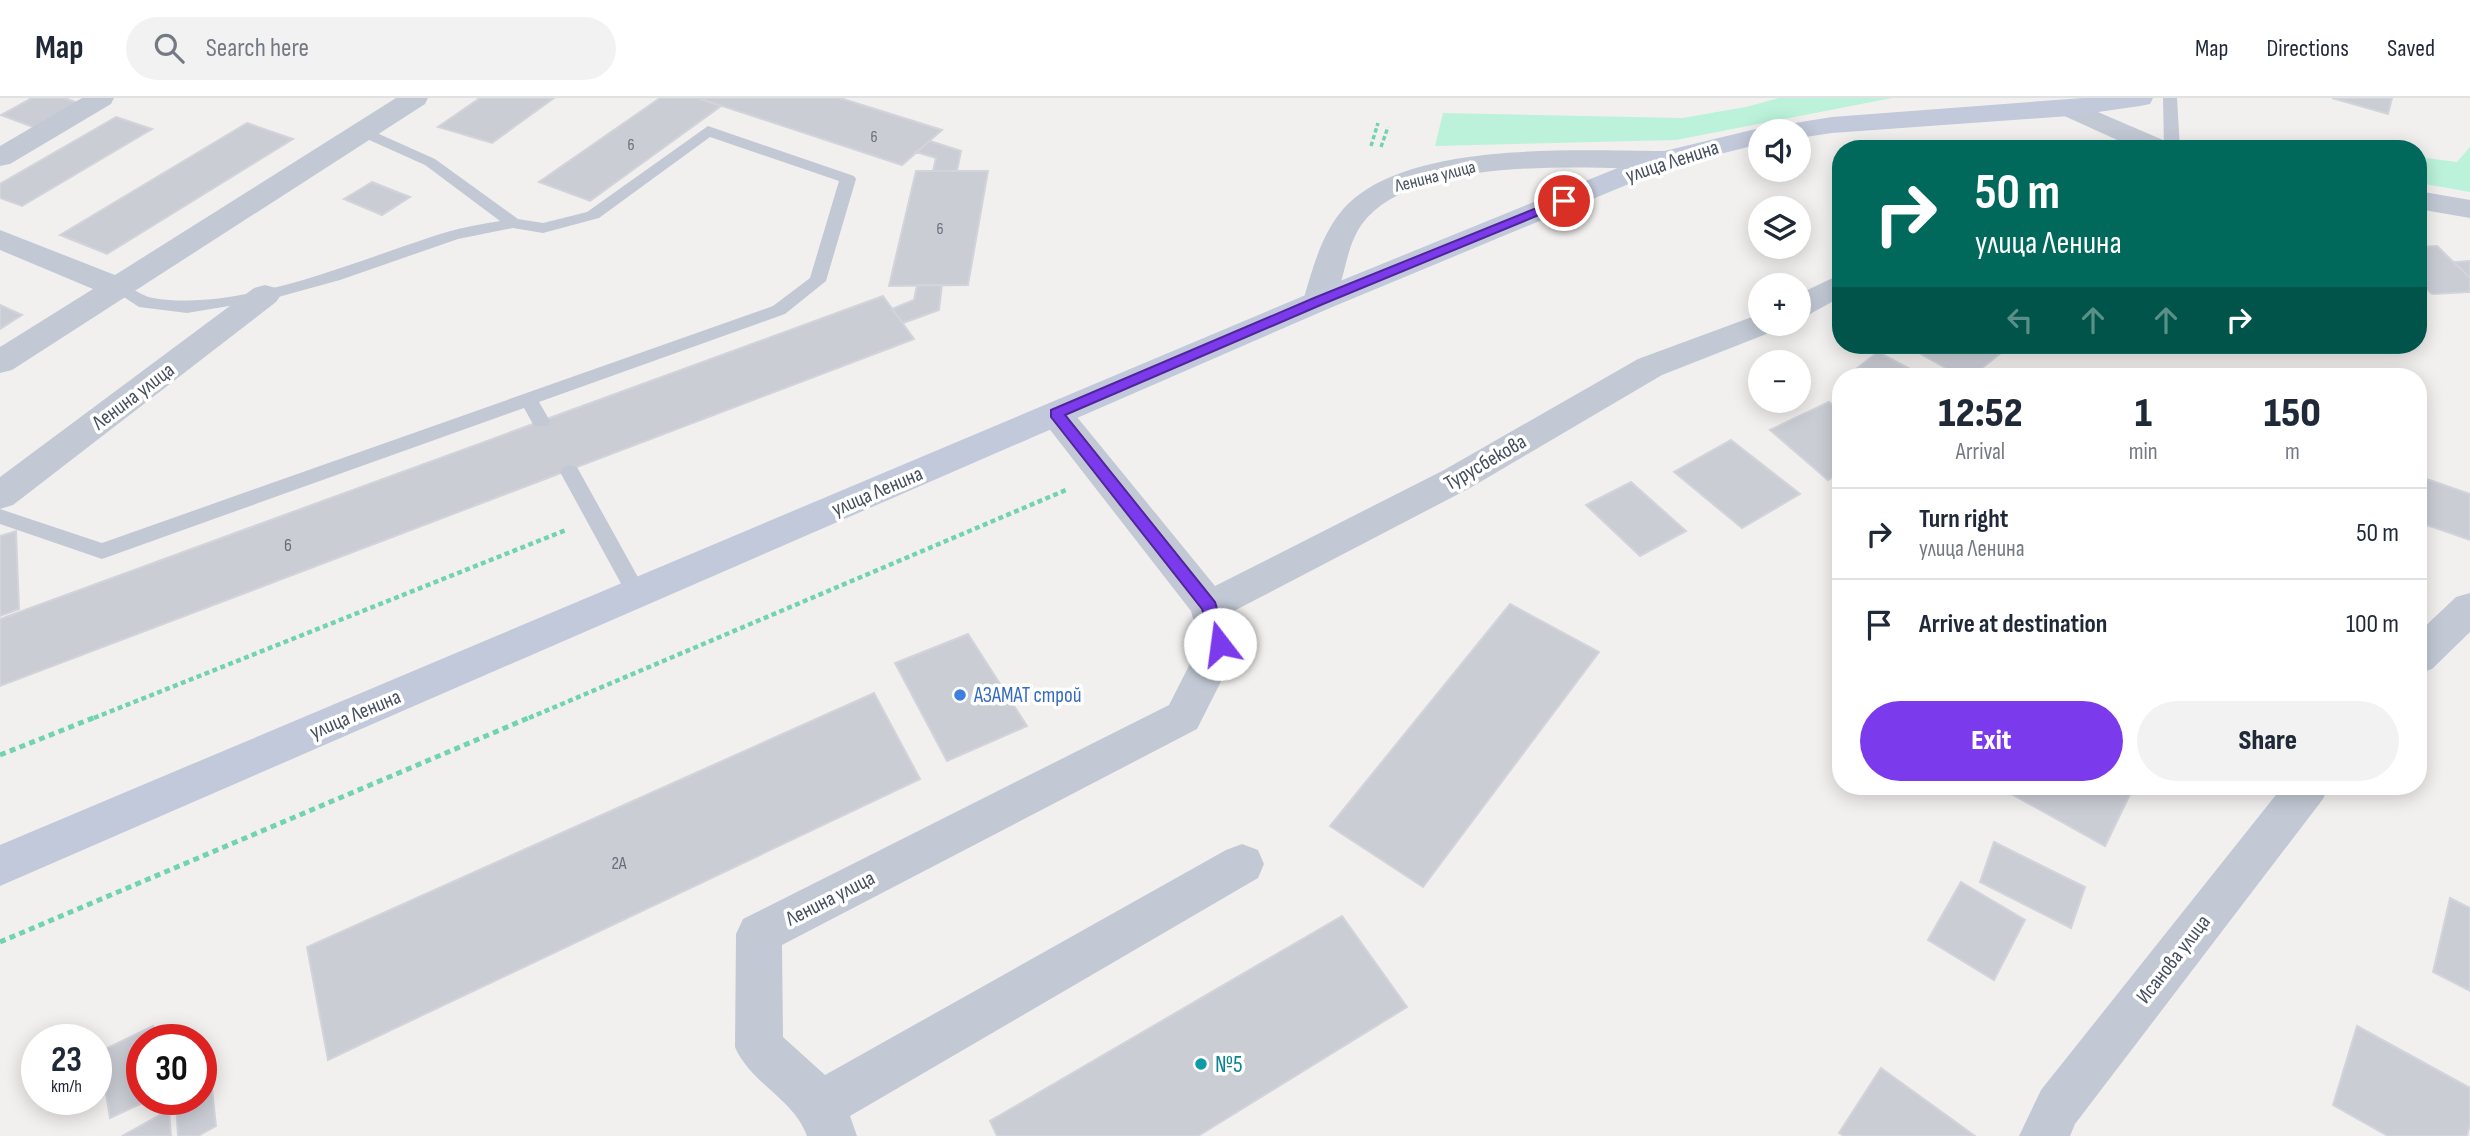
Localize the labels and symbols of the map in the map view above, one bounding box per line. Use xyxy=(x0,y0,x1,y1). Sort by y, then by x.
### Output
house number: 6 xyxy=(870,128,878,147)
street label: улица Ленина xyxy=(1622,135,1722,188)
house number: 6 xyxy=(627,136,635,155)
street label: Ленина улица xyxy=(1392,156,1478,197)
pin xyxy=(1534,171,1594,231)
house number: 6 xyxy=(936,220,944,239)
street label: Ленина улица xyxy=(87,357,179,436)
street label: Турусбекова xyxy=(1440,429,1531,496)
street label: улица Ленина xyxy=(828,461,926,522)
house number: 6 xyxy=(284,535,292,556)
position arrow xyxy=(1183,607,1257,681)
place label: АЗАМАТ строй xyxy=(973,683,1081,708)
street label: улица Ленина xyxy=(306,684,404,745)
marker: АЗАМАТ строй xyxy=(952,687,968,703)
house number: 2A xyxy=(611,853,627,874)
street label: Ленина улица xyxy=(781,865,879,932)
street label: Исанова улица xyxy=(2131,910,2216,1009)
speed limit sign: 30 xyxy=(126,1024,217,1115)
place label: №5 xyxy=(1215,1050,1243,1079)
marker: №5 xyxy=(1193,1056,1209,1072)

